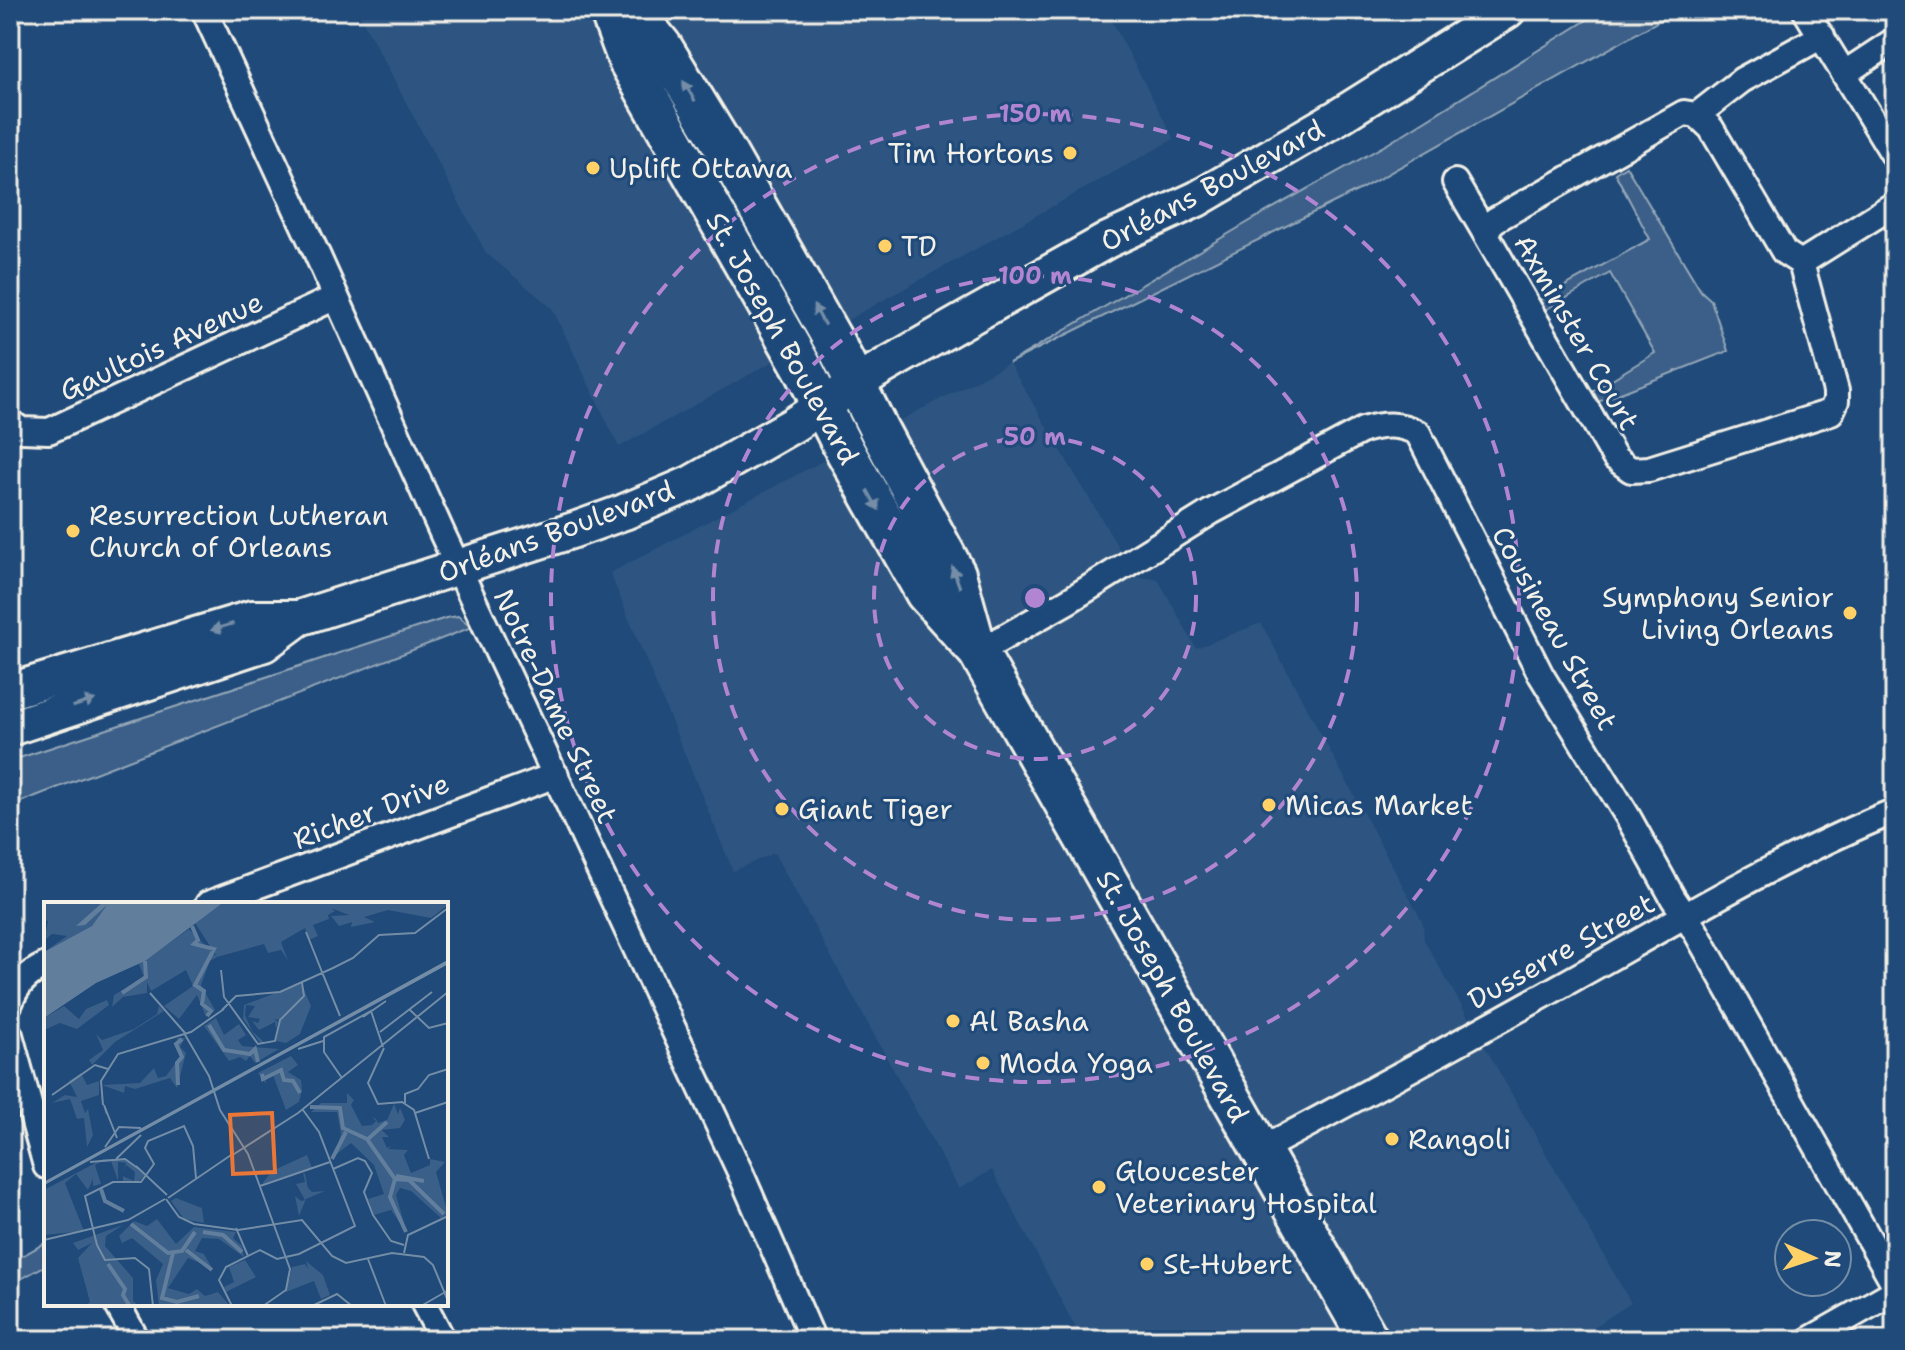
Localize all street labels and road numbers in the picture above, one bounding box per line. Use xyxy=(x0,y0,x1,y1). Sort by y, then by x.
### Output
street label: Orléans Boulevard xyxy=(1093,110,1331,260)
street label: St. Joseph Boulevard xyxy=(698,205,868,471)
street label: Axminster Court xyxy=(1505,227,1649,437)
street label: Gaultois Avenue xyxy=(53,282,269,410)
street label: Orléans Boulevard xyxy=(433,471,679,591)
street label: Cousineau Street xyxy=(1483,519,1627,737)
street label: Notre-Dame Street xyxy=(485,583,627,829)
street label: Richer Drive xyxy=(288,764,454,858)
street label: St. Joseph Boulevard xyxy=(1088,863,1258,1129)
street label: Dusserre Street xyxy=(1461,884,1661,1018)

